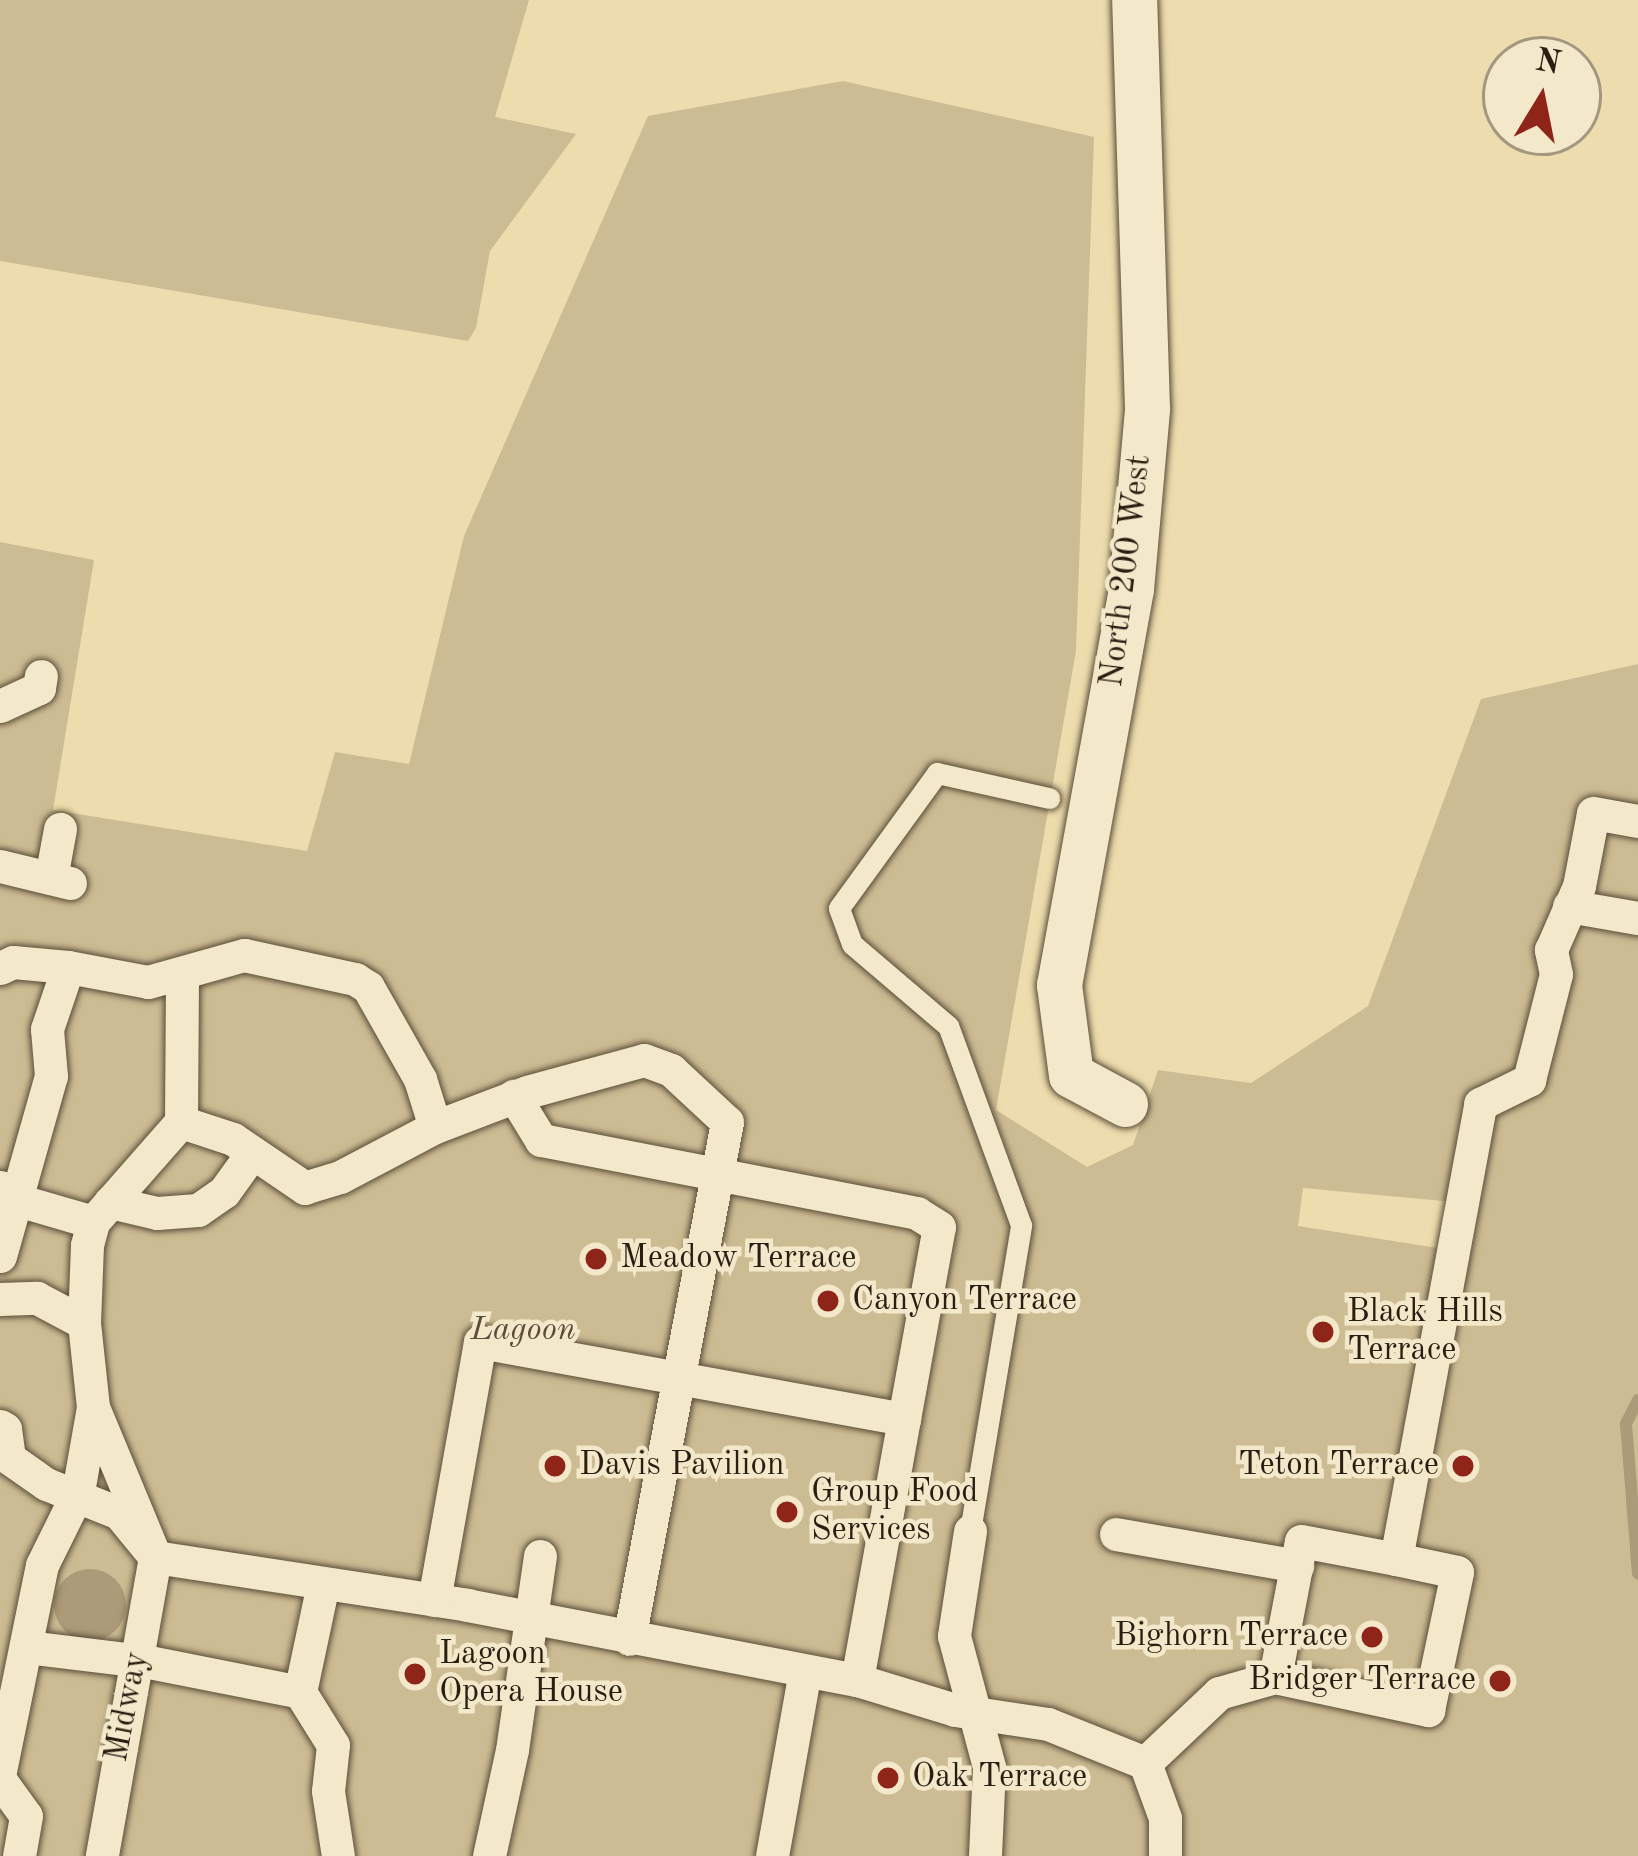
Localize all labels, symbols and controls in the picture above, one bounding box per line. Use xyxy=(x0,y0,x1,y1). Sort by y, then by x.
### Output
north arrow xyxy=(1482,36,1602,156)
text: N xyxy=(1533,45,1563,81)
street label: North 200 West xyxy=(1093,453,1161,689)
place label: Meadow Terrace xyxy=(620,1239,856,1279)
marker: Meadow Terrace xyxy=(583,1246,609,1272)
place label: Canyon Terrace xyxy=(852,1281,1077,1321)
marker: Canyon Terrace xyxy=(815,1288,841,1314)
place label: Black Hills Terrace xyxy=(1347,1293,1503,1371)
park label: Lagoon xyxy=(470,1311,576,1351)
marker: Black Hills Terrace xyxy=(1310,1319,1336,1345)
place label: Davis Pavilion xyxy=(579,1446,785,1486)
place label: Teton Terrace xyxy=(1238,1446,1439,1486)
marker: Davis Pavilion xyxy=(542,1453,568,1479)
marker: Teton Terrace xyxy=(1450,1453,1476,1479)
place label: Group Food Services xyxy=(811,1473,979,1551)
marker: Group Food Services xyxy=(774,1499,800,1525)
place label: Bighorn Terrace xyxy=(1114,1617,1348,1657)
marker: Bighorn Terrace xyxy=(1359,1624,1385,1650)
place label: Lagoon Opera House xyxy=(439,1635,623,1713)
street label: Midway xyxy=(98,1648,158,1766)
marker: Lagoon Opera House xyxy=(402,1661,428,1687)
place label: Bridger Terrace xyxy=(1248,1661,1476,1701)
marker: Bridger Terrace xyxy=(1487,1668,1513,1694)
place label: Oak Terrace xyxy=(912,1758,1087,1798)
marker: Oak Terrace xyxy=(875,1765,901,1791)

